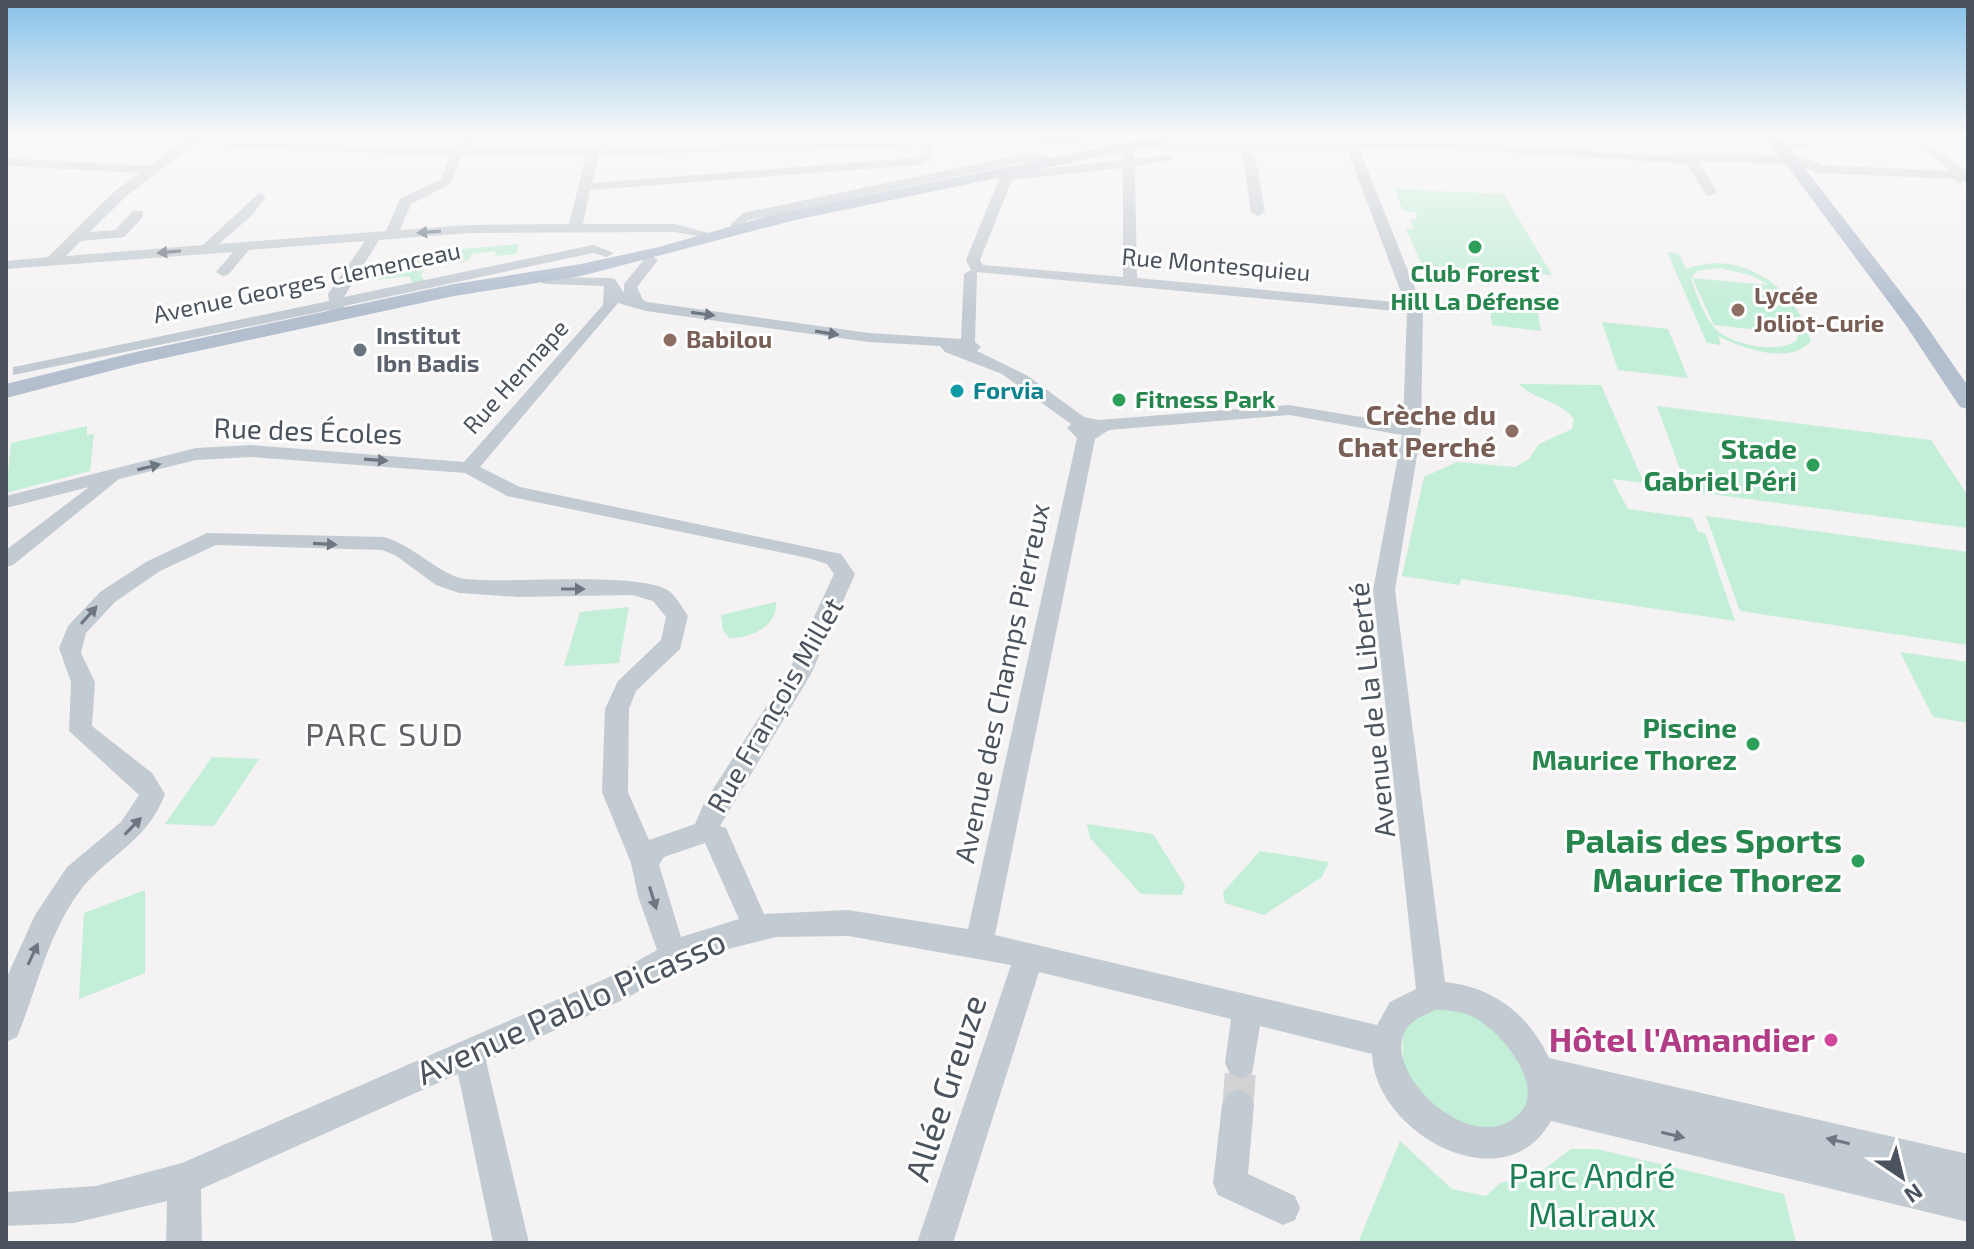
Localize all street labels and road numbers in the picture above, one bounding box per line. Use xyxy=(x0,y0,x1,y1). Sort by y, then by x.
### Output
street label: Avenue Georges Clemenceau xyxy=(150,235,463,328)
street label: Rue Montesquieu xyxy=(1120,241,1312,286)
street label: Rue Hennape xyxy=(456,313,574,439)
street label: Rue des Écoles xyxy=(213,410,403,450)
street label: Avenue des Champs Pierreux xyxy=(946,500,1056,866)
street label: Avenue de la Liberté xyxy=(1341,581,1401,839)
street label: Rue François Millet xyxy=(699,591,850,819)
street label: Avenue Pablo Picasso xyxy=(409,919,731,1092)
street label: Allée Greuze xyxy=(895,989,994,1186)

